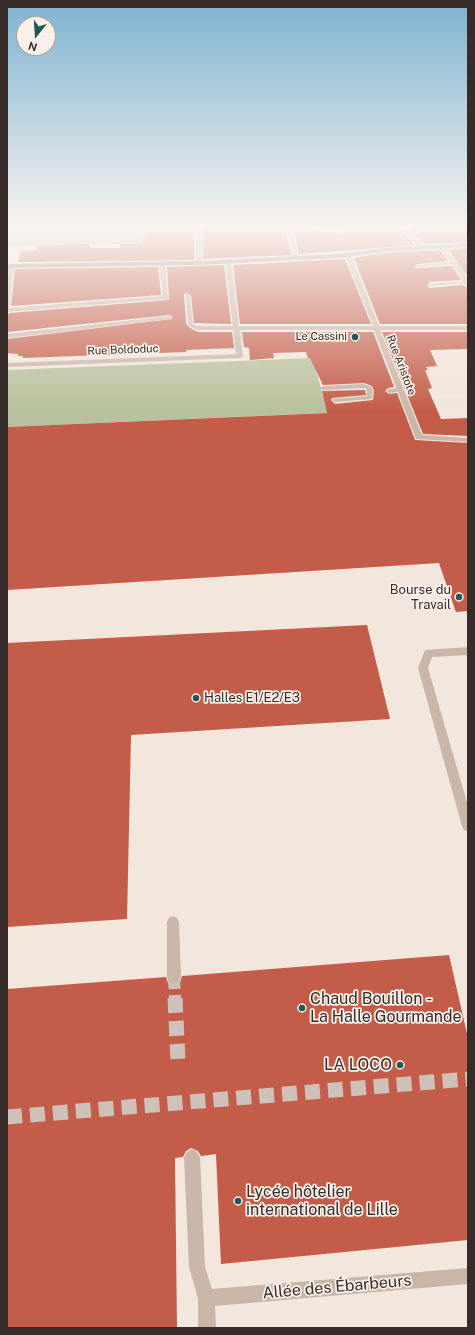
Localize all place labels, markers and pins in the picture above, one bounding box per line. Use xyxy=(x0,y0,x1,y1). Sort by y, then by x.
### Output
place label: Le Cassini xyxy=(295,330,347,344)
marker: Le Cassini xyxy=(350,332,360,342)
place label: Bourse du Travail xyxy=(390,582,451,613)
marker: Bourse du Travail xyxy=(454,592,464,602)
place label: Halles E1/E2/E3 xyxy=(204,690,300,706)
marker: Halles E1/E2/E3 xyxy=(191,693,201,703)
place label: Chaud Bouillon - La Halle Gourmande xyxy=(310,989,462,1027)
marker: Chaud Bouillon - La Halle Gourmande xyxy=(297,1003,307,1013)
place label: LA LOCO xyxy=(324,1055,392,1075)
marker: LA LOCO xyxy=(395,1060,405,1070)
place label: Lycée hôtelier international de Lille xyxy=(246,1182,398,1220)
marker: Lycée hôtelier international de Lille xyxy=(233,1196,243,1206)

